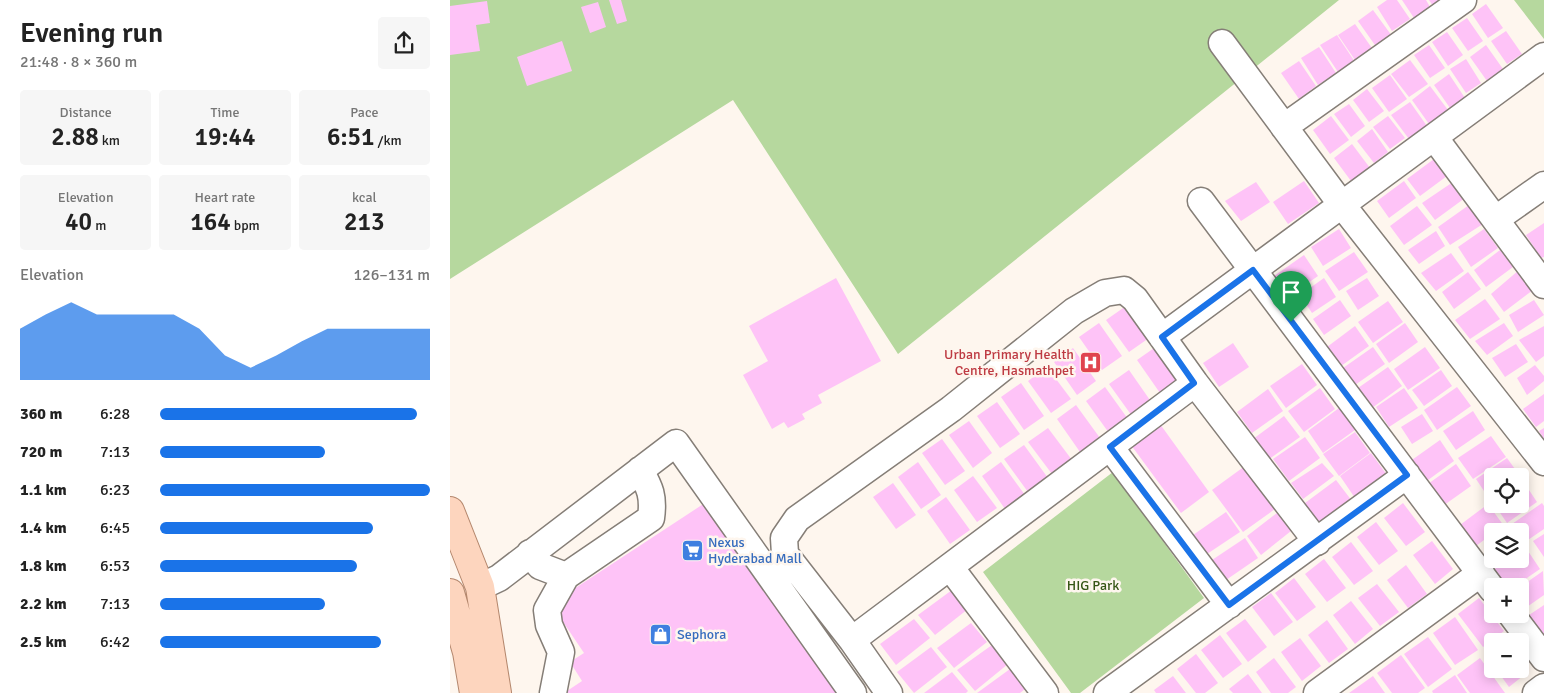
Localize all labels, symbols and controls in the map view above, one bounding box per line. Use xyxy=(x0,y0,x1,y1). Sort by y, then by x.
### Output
text: Evening run xyxy=(20,16,163,50)
button: share xyxy=(378,17,430,69)
text: 21:48 · 8 × 360 m xyxy=(20,52,137,72)
text: Distance xyxy=(60,104,112,121)
text: Time xyxy=(211,104,239,121)
text: Pace xyxy=(350,104,378,121)
text: 2.88 xyxy=(51,121,99,152)
text: 19:44 xyxy=(194,121,256,152)
text: 6:51 xyxy=(327,121,375,152)
text: km xyxy=(99,132,120,149)
text: /km xyxy=(375,132,402,149)
text: Elevation xyxy=(58,189,114,206)
text: Heart rate xyxy=(195,189,255,206)
text: kcal xyxy=(352,189,377,206)
text: 40 xyxy=(65,206,92,237)
text: 164 xyxy=(190,206,231,237)
text: 213 xyxy=(344,206,385,237)
text: m xyxy=(92,217,106,234)
text: bpm xyxy=(231,217,260,234)
text: Elevation xyxy=(20,265,84,285)
text: 126–131 m xyxy=(353,265,430,285)
pin xyxy=(1270,271,1312,322)
icon: arrive xyxy=(1277,278,1305,306)
place label: Urban Primary Health Centre, Hasmathpet xyxy=(944,346,1074,379)
hospital icon: Urban Primary Health Centre, Hasmathpet xyxy=(1078,350,1102,374)
text: 360 m xyxy=(20,404,62,424)
text: 6:28 xyxy=(100,404,130,424)
text: 720 m xyxy=(20,442,62,462)
text: 7:13 xyxy=(100,442,130,462)
map controls xyxy=(1484,468,1529,678)
button: locate xyxy=(1484,468,1529,513)
text: 1.1 km xyxy=(20,480,67,500)
text: 6:23 xyxy=(100,480,130,500)
text: 1.4 km xyxy=(20,518,67,538)
text: 6:45 xyxy=(100,518,130,538)
button: layers xyxy=(1484,523,1529,568)
place label: Nexus Hyderabad Mall xyxy=(708,534,802,567)
supermarket icon: Nexus Hyderabad Mall xyxy=(680,538,704,562)
text: 1.8 km xyxy=(20,556,67,576)
text: 6:53 xyxy=(100,556,130,576)
park label: HIG Park xyxy=(1067,577,1119,594)
button: + xyxy=(1484,578,1529,623)
text: 2.2 km xyxy=(20,594,67,614)
text: 7:13 xyxy=(100,594,130,614)
shop icon: Sephora xyxy=(649,622,673,646)
place label: Sephora xyxy=(677,626,726,643)
text: 2.5 km xyxy=(20,632,67,652)
text: 6:42 xyxy=(100,632,130,652)
button: − xyxy=(1484,633,1529,678)

